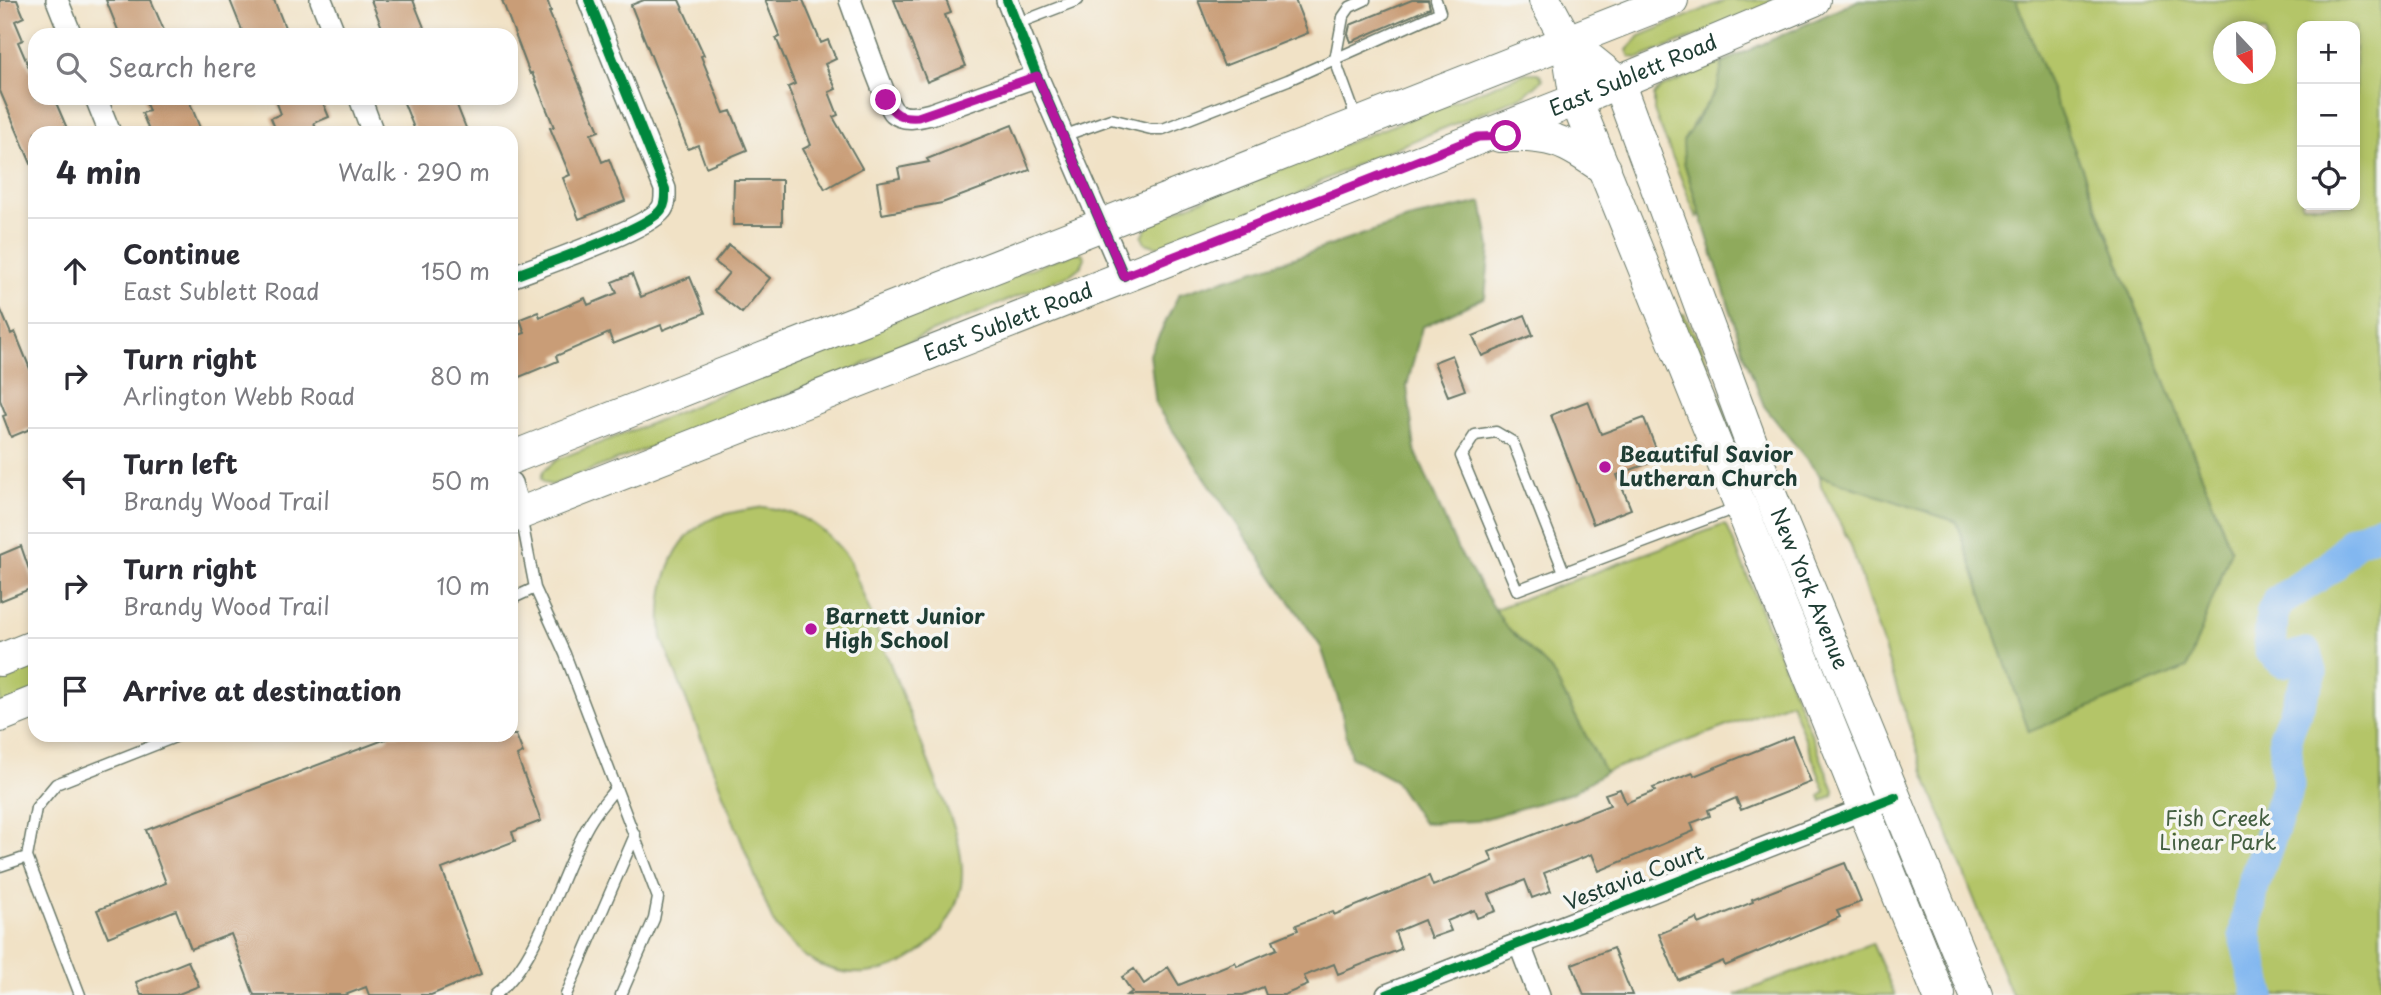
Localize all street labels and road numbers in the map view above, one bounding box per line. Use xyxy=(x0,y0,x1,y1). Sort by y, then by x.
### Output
street label: East Sublett Road xyxy=(1544,24,1722,123)
street label: East Sublett Road xyxy=(918,273,1097,368)
street label: New York Avenue xyxy=(1763,502,1858,674)
street label: Vestavia Court xyxy=(1559,835,1708,918)

